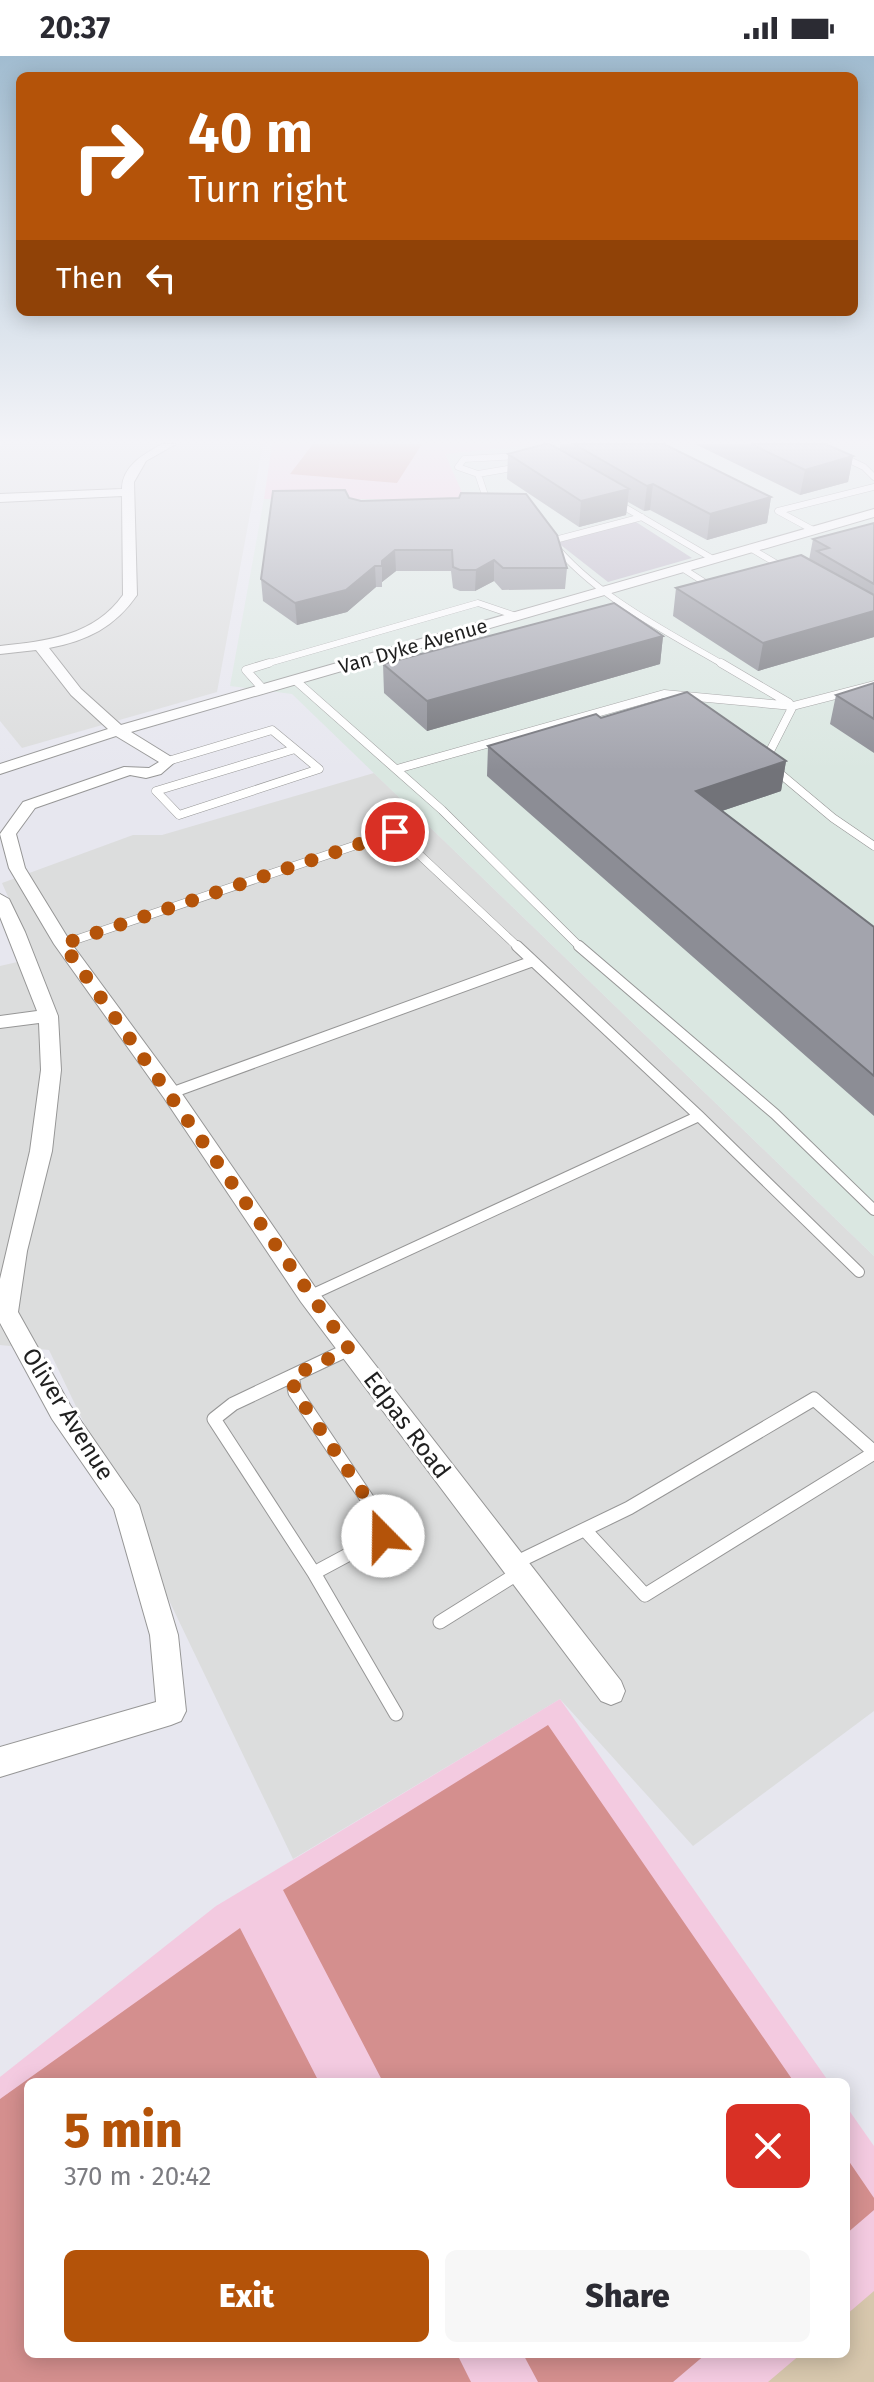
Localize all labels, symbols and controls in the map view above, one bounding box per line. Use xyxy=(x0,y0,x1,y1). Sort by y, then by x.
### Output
text: 20:37 xyxy=(40,10,110,46)
text: 40 m xyxy=(188,100,313,167)
icon: right xyxy=(56,104,160,208)
text: Turn right xyxy=(188,168,348,212)
icon: left xyxy=(139,256,183,300)
text: Then xyxy=(56,260,123,296)
street label: Van Dyke Avenue xyxy=(336,613,490,679)
pin xyxy=(361,798,429,866)
icon: arrive xyxy=(373,810,417,854)
street label: Oliver Avenue xyxy=(16,1343,120,1485)
street label: Edpas Road xyxy=(358,1366,456,1484)
position arrow xyxy=(341,1494,425,1578)
text: 5 min xyxy=(64,2102,183,2160)
button: close xyxy=(726,2104,810,2188)
text: 370 m · 20:42 xyxy=(64,2161,211,2192)
button: Exit xyxy=(64,2250,429,2342)
button: Share xyxy=(445,2250,810,2342)

